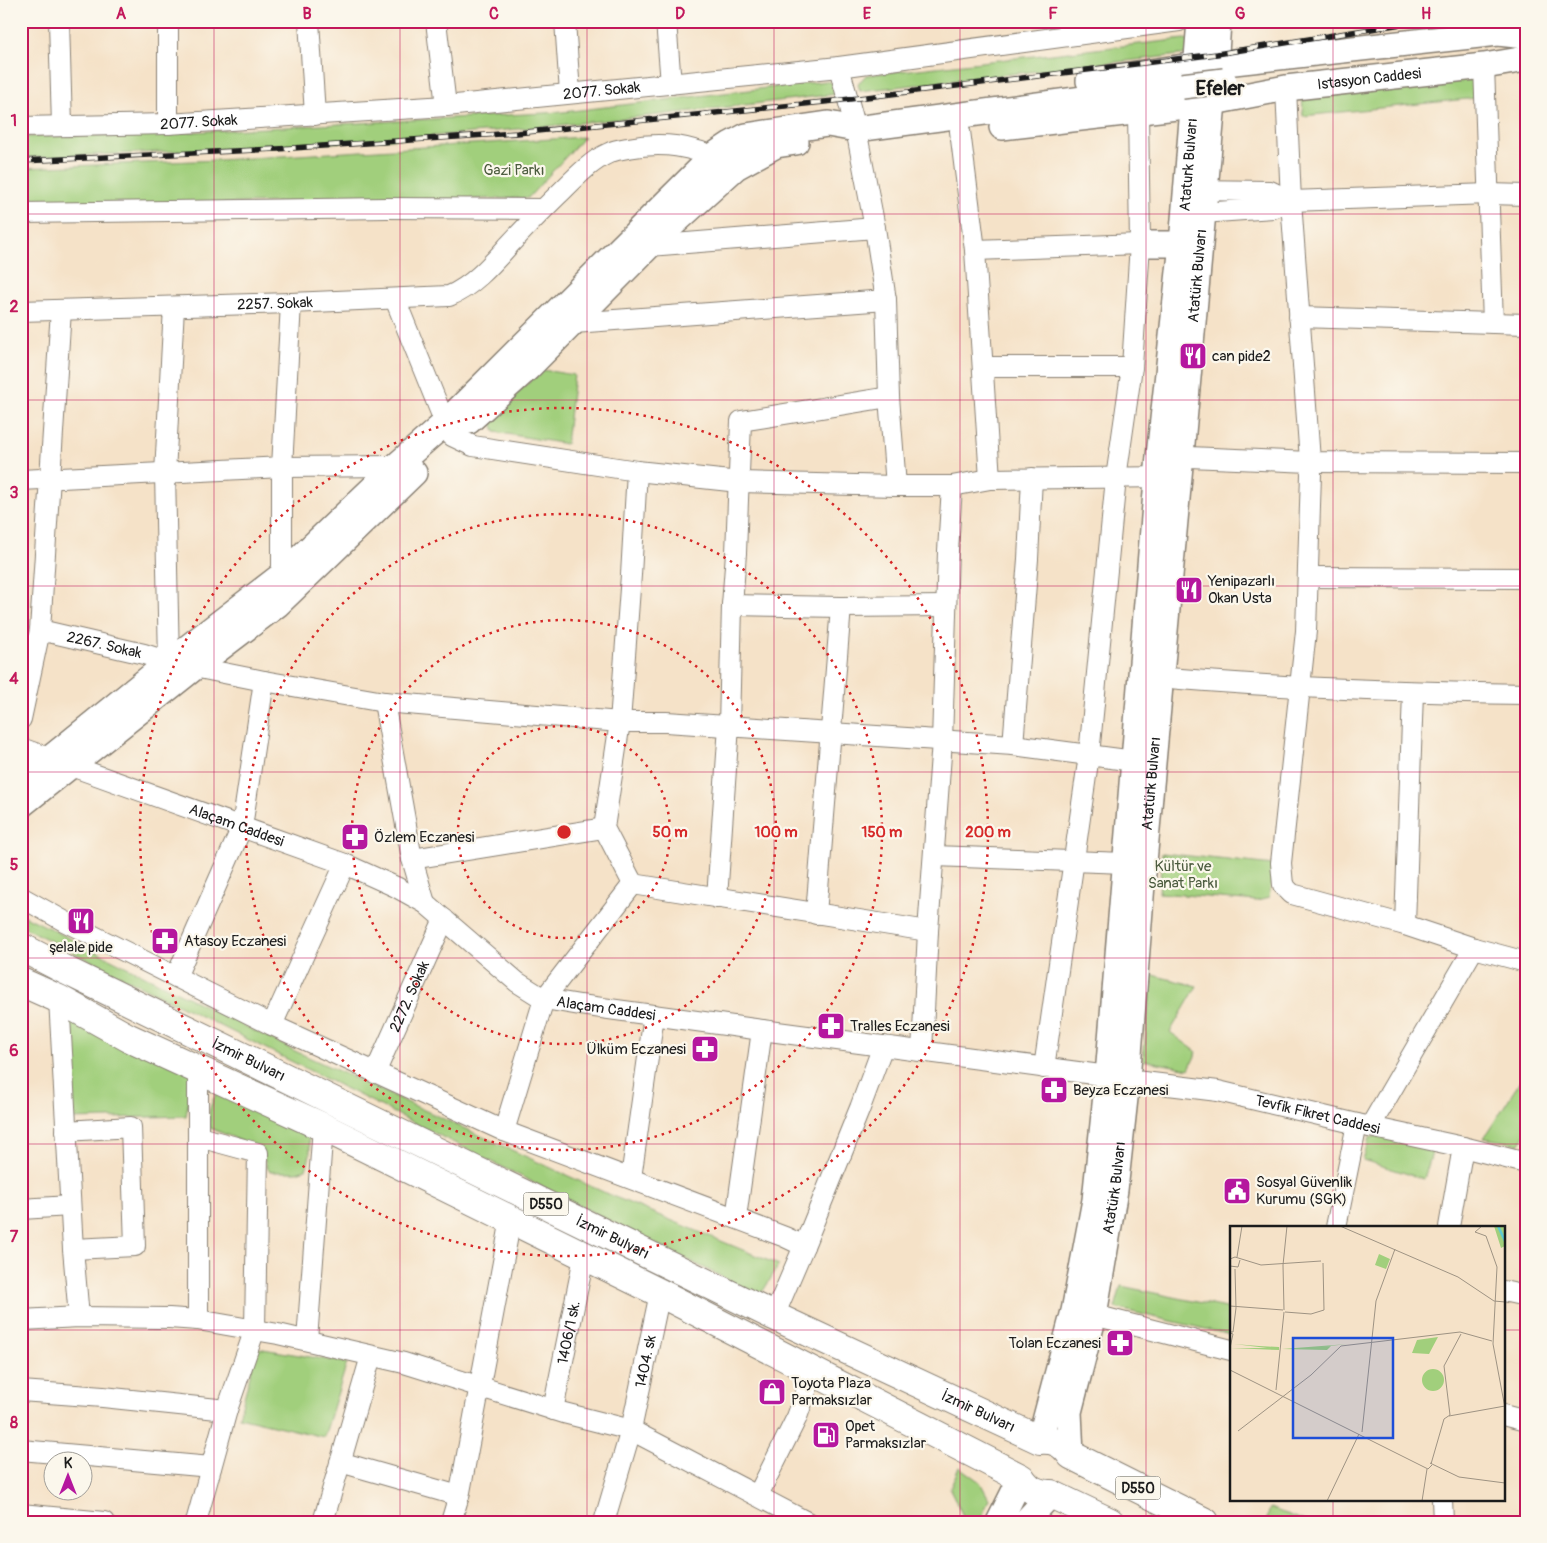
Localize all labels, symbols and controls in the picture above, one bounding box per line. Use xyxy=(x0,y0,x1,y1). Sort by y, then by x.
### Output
text: A xyxy=(116,4,127,24)
text: B xyxy=(302,4,312,24)
text: C xyxy=(489,4,499,24)
text: D xyxy=(675,4,685,24)
text: E xyxy=(863,4,872,24)
text: F xyxy=(1048,4,1058,24)
text: G xyxy=(1235,4,1246,24)
text: H xyxy=(1421,4,1431,24)
street label: Istasyon Caddesi xyxy=(1316,64,1423,94)
district label: Efeler xyxy=(1196,76,1245,101)
street label: 2077. Sokak xyxy=(562,78,642,104)
street label: 2077. Sokak xyxy=(160,110,239,134)
text: 1 xyxy=(11,111,17,131)
street label: Ataturk Bulvarı xyxy=(1176,117,1202,212)
park label: Gazi Parkı xyxy=(484,161,544,180)
street label: Atatürk Bulvarı xyxy=(1184,228,1211,323)
street label: 2257. Sokak xyxy=(237,293,314,315)
text: 2 xyxy=(10,297,19,317)
restaurant icon: can pide2 xyxy=(1178,341,1208,371)
place label: can pide2 xyxy=(1212,347,1271,366)
text: 3 xyxy=(10,483,19,503)
place label: Yenipazarlı Okan Usta xyxy=(1207,572,1275,608)
restaurant icon: Yenipazarlı Okan Usta xyxy=(1174,575,1204,605)
street label: 2267. Sokak xyxy=(65,628,144,663)
text: 4 xyxy=(9,669,19,689)
street label: Atatürk Bulvarı xyxy=(1138,736,1165,831)
street label: Alaçam Caddesi xyxy=(186,800,287,852)
pharmacy icon: Özlem Eczanesi xyxy=(340,822,370,852)
centre of rings xyxy=(555,823,573,841)
text: 50 m xyxy=(653,823,687,842)
text: 100 m xyxy=(755,823,797,842)
text: 150 m xyxy=(862,823,902,842)
text: 200 m xyxy=(965,823,1011,842)
place label: Özlem Eczanesi xyxy=(374,828,475,847)
text: 5 xyxy=(10,855,19,875)
park label: Kültür ve Sanat Parkı xyxy=(1148,857,1218,893)
restaurant icon: şelale pide xyxy=(66,906,96,936)
pharmacy icon: Atasoy Eczanesi xyxy=(150,926,180,956)
place label: Atasoy Eczanesi xyxy=(184,932,287,951)
place label: şelale pide xyxy=(49,938,113,957)
street label: 2272. Sokak xyxy=(386,957,434,1035)
street label: Alaçam Caddesi xyxy=(555,992,657,1025)
pharmacy icon: Tralles Eczanesi xyxy=(816,1011,846,1041)
place label: Tralles Eczanesi xyxy=(850,1017,950,1036)
street label: İzmir Bulvarı xyxy=(209,1034,288,1086)
pharmacy icon: Ülküm Eczanesi xyxy=(690,1034,720,1064)
place label: Ülküm Eczanesi xyxy=(587,1040,686,1059)
text: 6 xyxy=(9,1041,19,1061)
pharmacy icon: Beyza Eczanesi xyxy=(1039,1075,1069,1105)
place label: Beyza Eczanesi xyxy=(1073,1081,1169,1100)
street label: Tevfik Fikret Caddesi xyxy=(1253,1091,1382,1139)
street label: Atatürk Bulvarı xyxy=(1099,1140,1130,1236)
place label: Sosyal Güvenlik Kurumu (SGK) xyxy=(1256,1173,1353,1209)
public building icon: Sosyal Güvenlik Kurumu (SGK) xyxy=(1222,1176,1252,1206)
road number: D550 xyxy=(524,1192,568,1216)
street label: İzmir Bulvarı xyxy=(573,1212,652,1264)
inset map xyxy=(1230,1226,1504,1500)
text: 7 xyxy=(10,1227,19,1247)
street label: 1406/1 sk. xyxy=(553,1299,585,1366)
pharmacy icon: Tolan Eczanesi xyxy=(1105,1328,1135,1358)
street label: 1404. sk xyxy=(631,1333,661,1389)
place label: Tolan Eczanesi xyxy=(1008,1334,1101,1353)
place label: Toyota Plaza Parmaksızlar xyxy=(791,1374,873,1410)
shop icon: Toyota Plaza Parmaksızlar xyxy=(757,1377,787,1407)
street label: İzmir Bulvarı xyxy=(938,1386,1018,1437)
text: 8 xyxy=(10,1413,18,1433)
place label: Opet Parmaksızlar xyxy=(845,1417,927,1453)
fuel station icon: Opet Parmaksızlar xyxy=(811,1420,841,1450)
north arrow xyxy=(42,1450,92,1500)
text: K xyxy=(64,1455,73,1472)
road number: D550 xyxy=(1116,1476,1160,1500)

